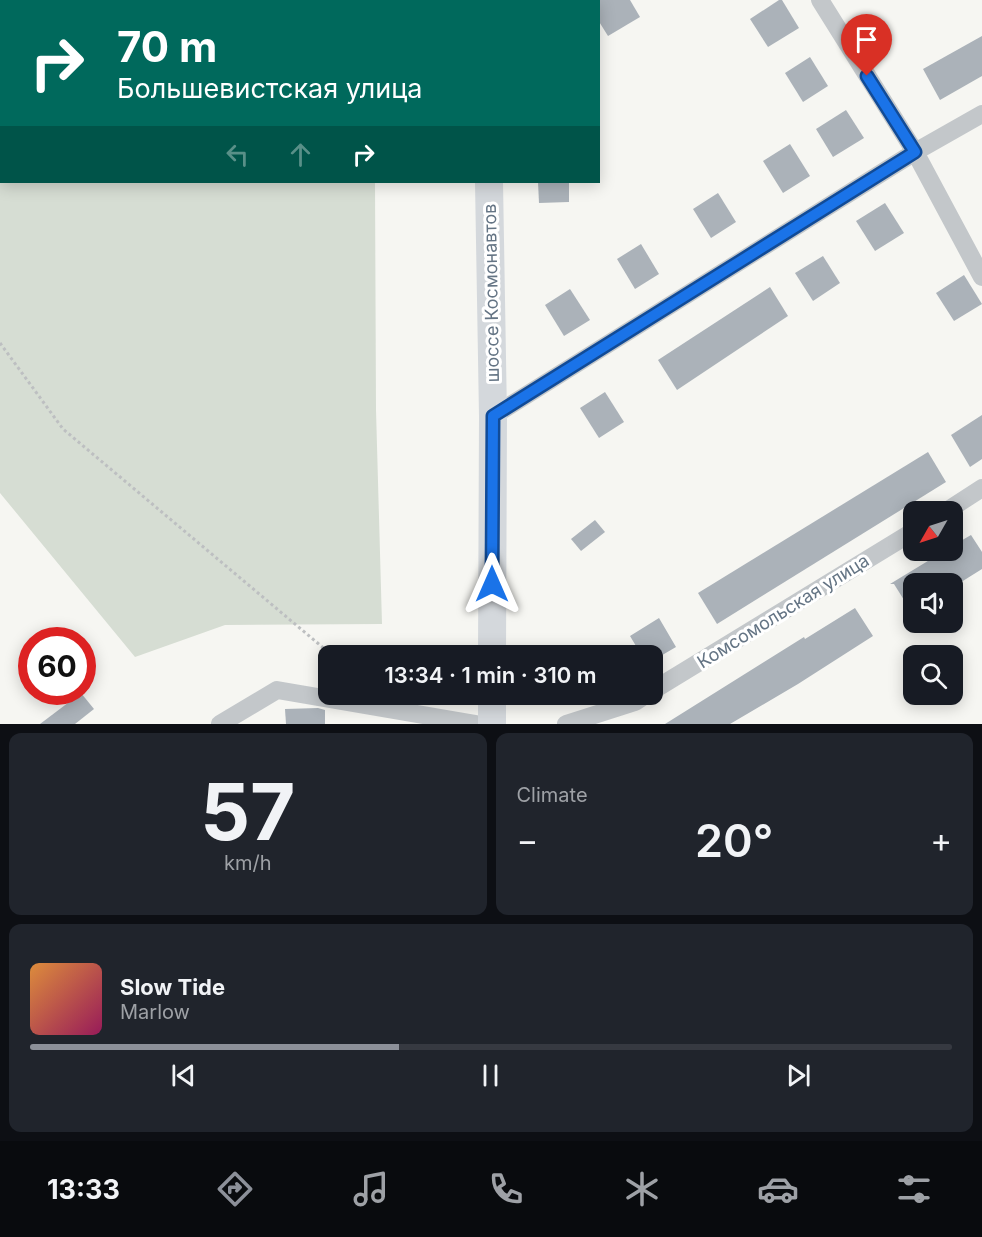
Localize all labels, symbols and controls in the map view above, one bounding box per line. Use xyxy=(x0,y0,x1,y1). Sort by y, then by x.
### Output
pin xyxy=(841,14,892,76)
text: 70 m xyxy=(117,21,217,72)
icon: arrive xyxy=(850,23,883,56)
icon: right xyxy=(18,24,96,102)
text: Большевистская улица xyxy=(117,72,422,105)
icon: left xyxy=(221,138,254,171)
icon: ahead xyxy=(284,138,317,171)
icon: right xyxy=(347,138,380,171)
street label: шоссе Космонавтов xyxy=(479,203,503,383)
north arrow xyxy=(903,501,963,561)
map controls xyxy=(903,501,963,705)
street label: Комсомольская улица xyxy=(693,549,873,673)
position arrow xyxy=(460,552,524,616)
button: sound xyxy=(903,573,963,633)
speed limit sign: 60 xyxy=(18,627,96,705)
button: search xyxy=(903,645,963,705)
text: 13:34 · 1 min · 310 m xyxy=(384,662,597,688)
text: 57 xyxy=(200,764,295,859)
text: Climate xyxy=(517,783,588,807)
text: 20° xyxy=(695,813,773,868)
text: − xyxy=(517,820,538,860)
text: + xyxy=(930,820,952,860)
text: km/h xyxy=(224,851,272,875)
text: Slow Tide xyxy=(120,974,225,1000)
text: Marlow xyxy=(120,1000,190,1024)
icon: previous xyxy=(167,1059,200,1092)
icon: pause xyxy=(474,1059,507,1092)
icon: next xyxy=(782,1059,815,1092)
icon: directions xyxy=(214,1168,256,1210)
icon: music xyxy=(350,1168,392,1210)
icon: phone xyxy=(485,1168,527,1210)
icon: climate xyxy=(621,1168,663,1210)
icon: car xyxy=(757,1168,799,1210)
icon: filters xyxy=(893,1168,935,1210)
text: 13:33 xyxy=(47,1173,120,1206)

